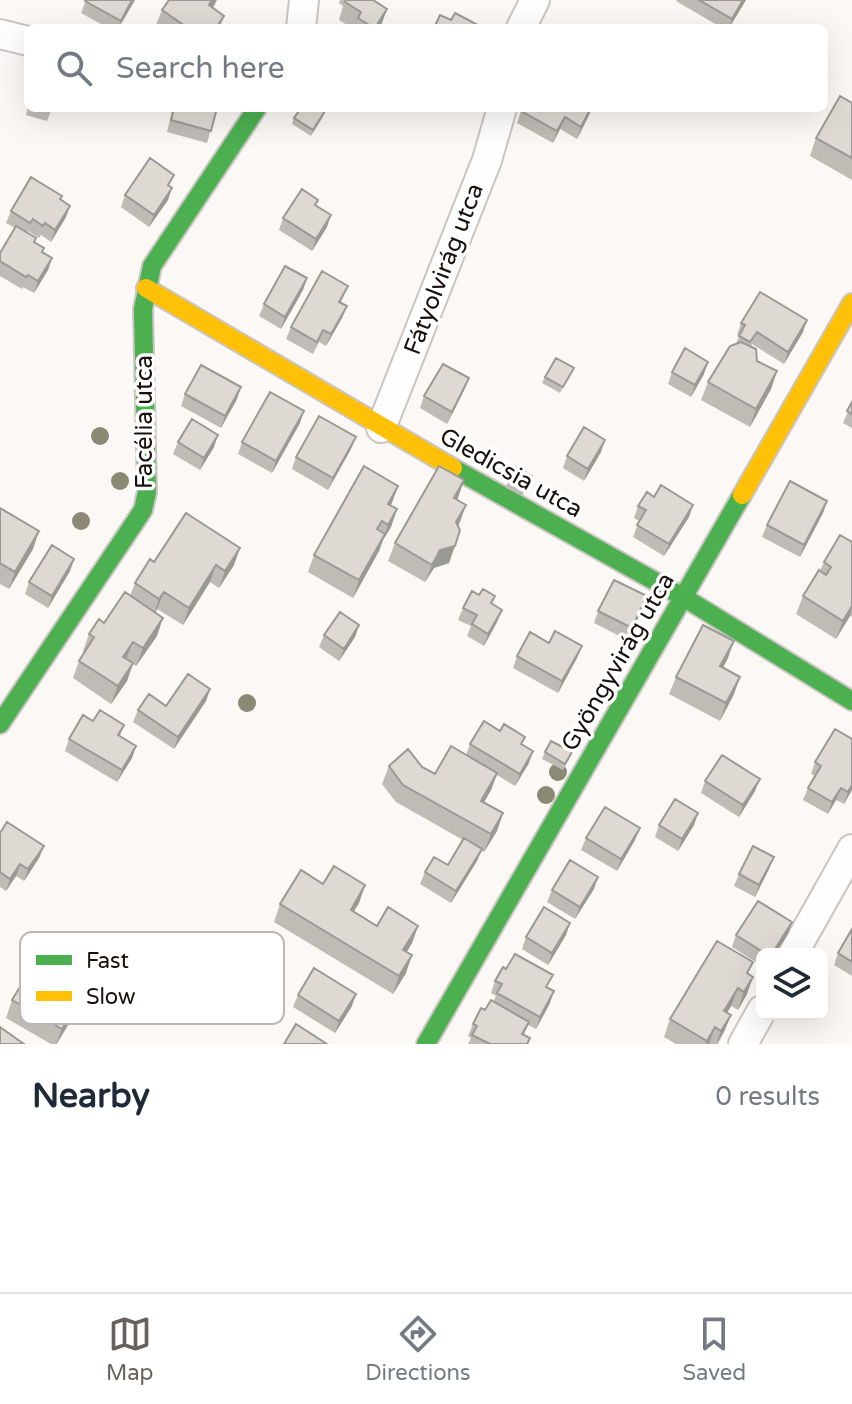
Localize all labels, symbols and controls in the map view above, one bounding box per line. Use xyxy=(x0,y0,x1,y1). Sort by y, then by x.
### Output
search box xyxy=(24,24,828,112)
icon: search xyxy=(52,46,96,90)
text: Search here xyxy=(116,50,285,87)
street label: Fátyolvirág utca xyxy=(398,179,490,359)
street label: Facélia utca xyxy=(130,355,159,489)
street label: Gledicsia utca xyxy=(435,422,587,524)
street label: Gyöngyvirág utca xyxy=(555,568,681,756)
legend xyxy=(20,932,284,1024)
text: Fast xyxy=(86,948,129,974)
map controls xyxy=(756,948,828,1020)
button: layers xyxy=(756,948,828,1020)
text: Slow xyxy=(86,984,136,1010)
text: Nearby xyxy=(32,1076,150,1117)
text: 0 results xyxy=(715,1081,820,1112)
tab: Map xyxy=(106,1312,153,1386)
tab: Directions xyxy=(365,1312,471,1386)
tab: Saved xyxy=(682,1312,746,1386)

